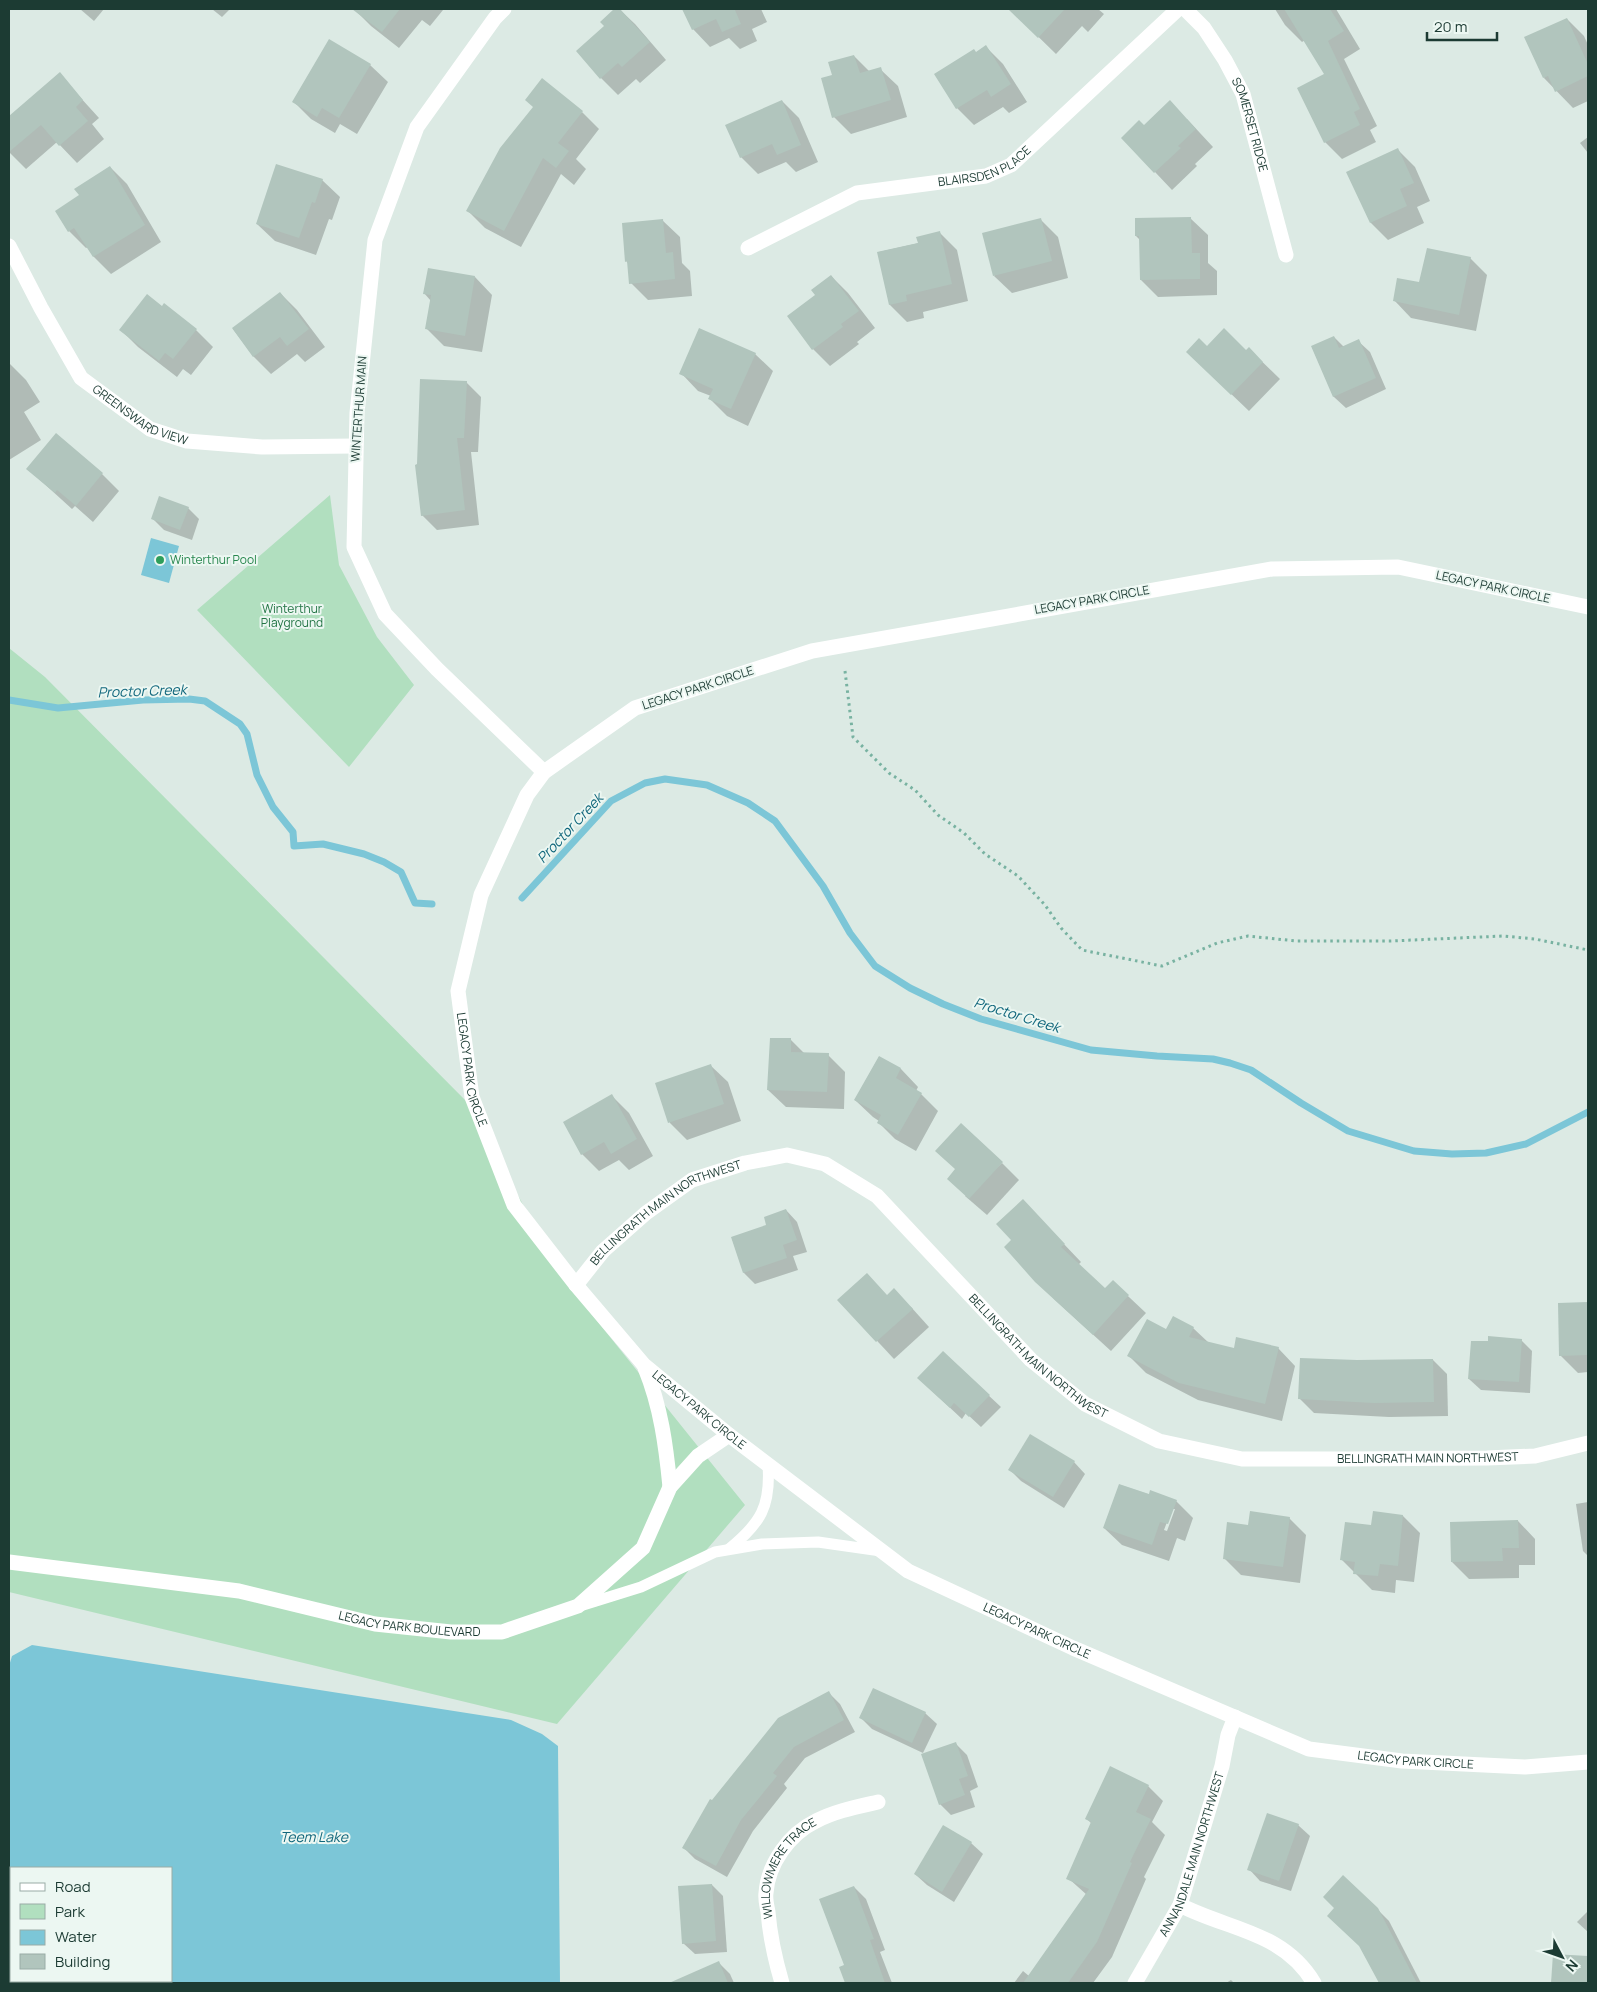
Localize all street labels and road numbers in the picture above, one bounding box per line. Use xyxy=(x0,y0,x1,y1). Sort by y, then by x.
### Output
street label: SOMERSET RIDGE xyxy=(1228,74,1272,174)
street label: BLAIRSDEN PLACE xyxy=(937,141,1035,190)
street label: WINTERTHUR MAIN xyxy=(346,355,371,463)
street label: GREENSWARD VIEW xyxy=(89,380,191,449)
street label: LEGACY PARK CIRCLE xyxy=(1434,566,1552,607)
street label: LEGACY PARK CIRCLE xyxy=(1033,581,1151,618)
street label: LEGACY PARK CIRCLE xyxy=(640,661,756,714)
street label: LEGACY PARK CIRCLE xyxy=(453,1011,492,1129)
street label: BELLINGRATH MAIN NORTHWEST xyxy=(586,1155,744,1269)
street label: BELLINGRATH MAIN NORTHWEST xyxy=(965,1290,1111,1422)
street label: LEGACY PARK CIRCLE xyxy=(649,1366,750,1453)
street label: BELLINGRATH MAIN NORTHWEST xyxy=(1337,1448,1520,1467)
street label: LEGACY PARK CIRCLE xyxy=(980,1598,1094,1663)
street label: LEGACY PARK BOULEVARD xyxy=(337,1606,480,1640)
street label: LEGACY PARK CIRCLE xyxy=(1357,1746,1474,1772)
street label: ANNANDALE MAIN NORTHWEST xyxy=(1155,1769,1228,1939)
street label: WILLOWMERE TRACE xyxy=(757,1813,819,1920)

